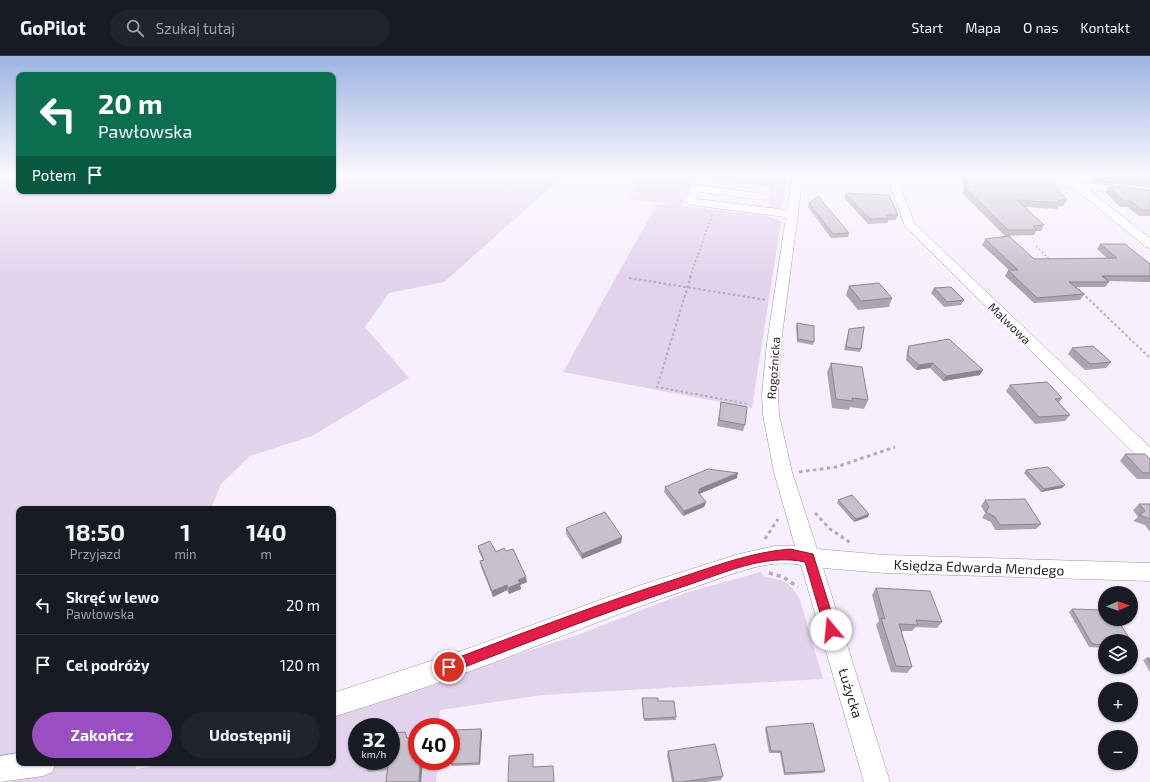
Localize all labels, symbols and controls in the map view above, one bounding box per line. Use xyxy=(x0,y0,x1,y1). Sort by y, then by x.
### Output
search box xyxy=(110,10,390,46)
text: GoPilot xyxy=(20,16,86,39)
icon: search xyxy=(124,17,146,39)
text: Szukaj tutaj xyxy=(156,19,235,37)
text: Start xyxy=(911,19,943,36)
text: Mapa xyxy=(965,19,1001,36)
text: O nas xyxy=(1023,19,1058,36)
text: Kontakt xyxy=(1080,19,1130,36)
text: 20 m xyxy=(98,86,163,120)
icon: left xyxy=(32,88,84,140)
text: Pawłowska xyxy=(98,120,192,142)
icon: arrive xyxy=(84,164,106,186)
text: Potem xyxy=(32,166,76,184)
street label: Malwowa xyxy=(986,299,1034,347)
street label: Rogoźnicka xyxy=(764,336,782,400)
text: 18:50 xyxy=(65,517,125,546)
text: 1 xyxy=(180,517,191,546)
text: 140 xyxy=(246,517,287,546)
text: Przyjazd xyxy=(70,546,121,562)
text: min xyxy=(174,546,197,562)
text: m xyxy=(261,546,272,562)
street label: Księdza Edwarda Mendego xyxy=(893,556,1065,578)
north arrow xyxy=(1098,586,1138,626)
map controls xyxy=(1098,586,1138,770)
text: Skręć w lewo xyxy=(66,588,159,606)
icon: left xyxy=(32,594,54,616)
text: 20 m xyxy=(286,596,320,614)
text: Pawłowska xyxy=(66,606,134,622)
position arrow xyxy=(810,609,852,651)
button: layers xyxy=(1098,634,1138,674)
pin xyxy=(432,650,466,684)
icon: arrive xyxy=(32,654,54,676)
text: Cel podróży xyxy=(66,656,149,674)
text: 120 m xyxy=(280,656,320,674)
icon: arrive xyxy=(438,656,460,678)
street label: Łużycka xyxy=(835,666,867,720)
button: + xyxy=(1098,682,1138,722)
button: Zakończ xyxy=(32,712,172,758)
button: Udostępnij xyxy=(180,712,320,758)
speed limit sign: 40 xyxy=(408,718,460,770)
text: 32 xyxy=(363,727,385,751)
button: − xyxy=(1098,730,1138,770)
text: km/h xyxy=(362,748,386,760)

